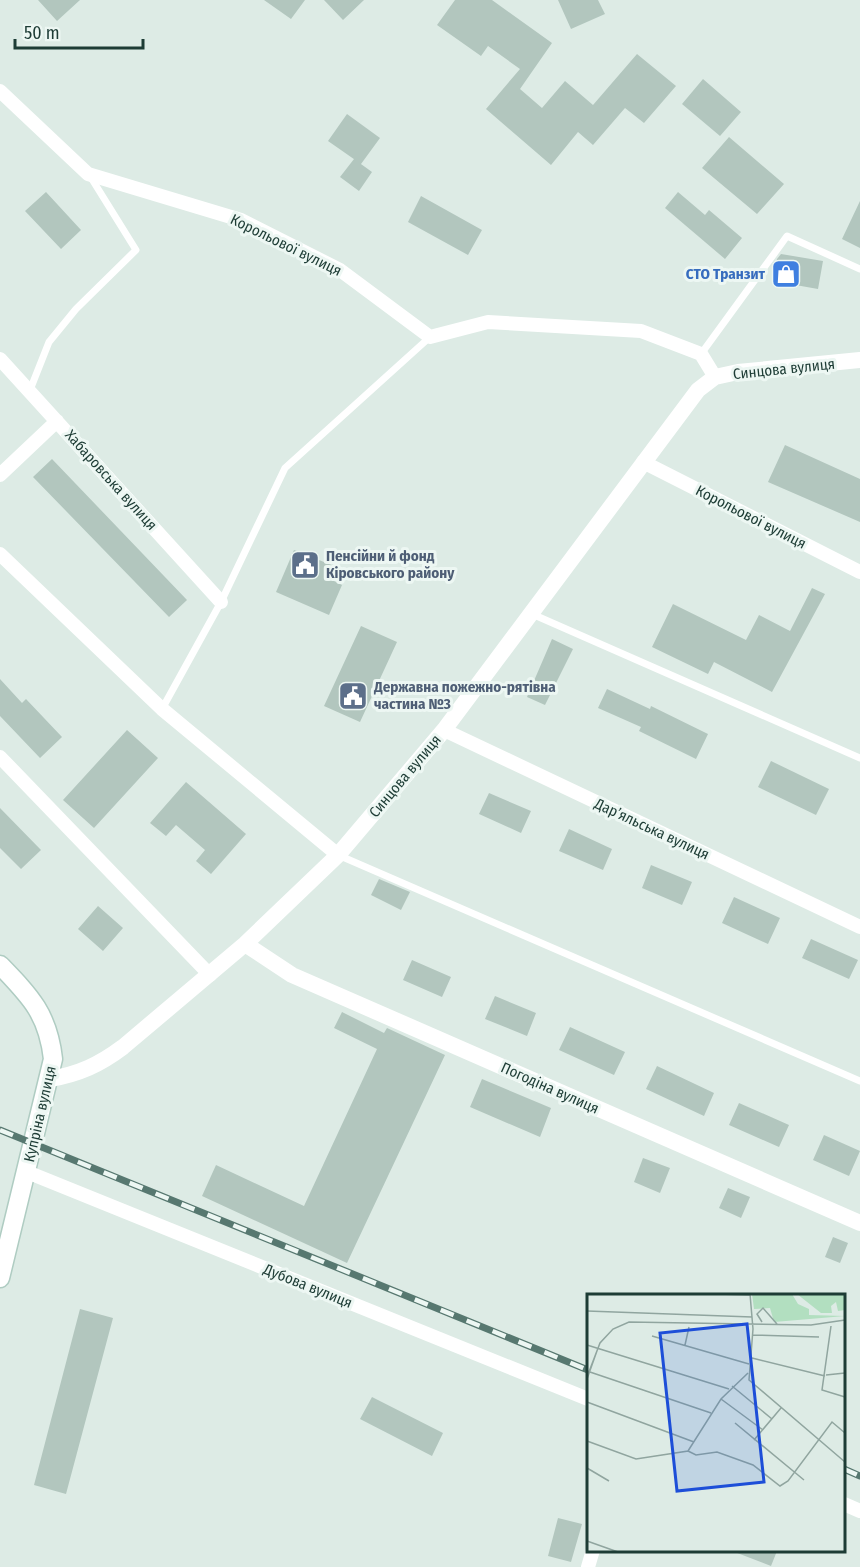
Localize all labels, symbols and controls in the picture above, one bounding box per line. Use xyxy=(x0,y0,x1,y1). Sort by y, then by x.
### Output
scale bar xyxy=(15,12,142,50)
text: 50 m xyxy=(24,22,60,44)
street label: Корольової вулиця xyxy=(227,210,345,280)
shop icon: СТО Транзит xyxy=(770,258,802,290)
place label: СТО Транзит xyxy=(686,265,766,283)
street label: Синцова вулиця xyxy=(732,355,836,383)
street label: Хабаровська вулиця xyxy=(61,426,161,534)
street label: Корольової вулиця xyxy=(693,481,809,553)
place label: Пенсійни й фонд Кіровського району xyxy=(326,547,455,582)
public building icon: Пенсійни й фонд Кіровського району xyxy=(289,549,321,581)
place label: Державна пожежно-рятівна частина №3 xyxy=(373,678,556,713)
public building icon: Державна пожежно-рятівна частина №3 xyxy=(337,680,369,712)
street label: Синцова вулиця xyxy=(365,731,445,821)
street label: Дар’яльська вулиця xyxy=(591,794,712,863)
street label: Погодіна вулиця xyxy=(498,1058,602,1118)
street label: Купріна вулиця xyxy=(20,1064,60,1164)
street label: Дубова вулиця xyxy=(260,1260,355,1312)
inset map xyxy=(587,1294,845,1552)

